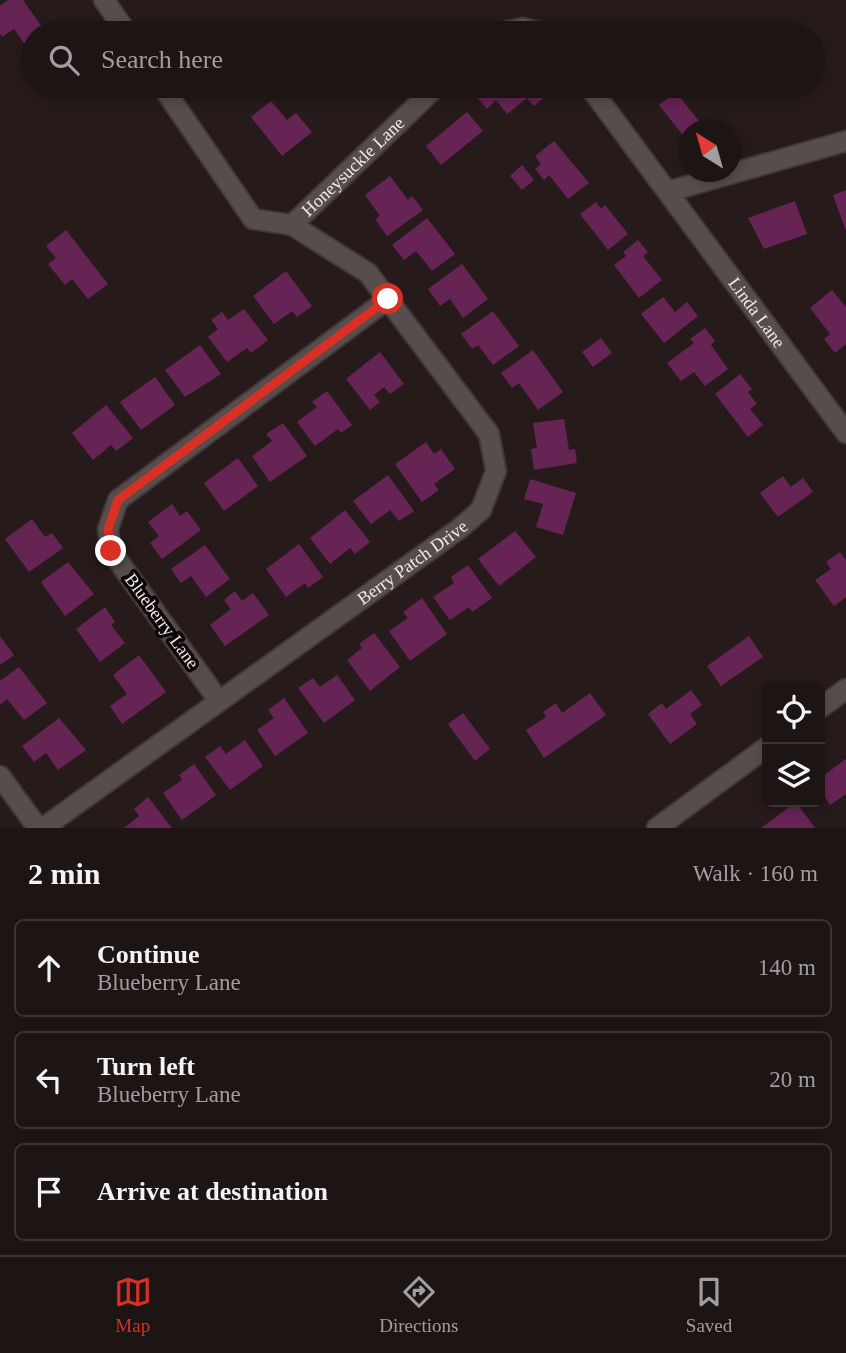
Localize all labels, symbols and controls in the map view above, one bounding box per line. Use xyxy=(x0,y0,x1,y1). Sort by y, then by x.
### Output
search box xyxy=(21,21,825,98)
icon: search xyxy=(45,41,83,79)
text: Search here xyxy=(101,45,223,74)
street label: Honeysuckle Lane xyxy=(297,113,408,220)
north arrow xyxy=(678,119,741,182)
street label: Linda Lane xyxy=(724,274,789,352)
route start xyxy=(372,283,403,314)
street label: Berry Patch Drive xyxy=(353,516,472,609)
route end xyxy=(95,535,126,566)
street label: Blueberry Lane xyxy=(121,570,203,672)
map controls xyxy=(762,681,825,807)
button: locate xyxy=(762,681,825,744)
button: layers xyxy=(762,744,825,807)
text: 2 min xyxy=(28,857,101,890)
text: Walk · 160 m xyxy=(693,861,818,886)
text: Continue xyxy=(97,940,200,969)
icon: ahead xyxy=(30,949,68,987)
text: 140 m xyxy=(758,955,816,980)
text: Blueberry Lane xyxy=(97,970,241,995)
text: Turn left xyxy=(97,1052,195,1081)
icon: left xyxy=(30,1061,68,1099)
text: 20 m xyxy=(769,1067,816,1092)
text: Blueberry Lane xyxy=(97,1082,241,1107)
icon: arrive xyxy=(30,1173,68,1211)
text: Arrive at destination xyxy=(97,1177,328,1206)
tab: Map xyxy=(114,1273,152,1337)
tab: Directions xyxy=(379,1273,458,1337)
tab: Saved xyxy=(686,1273,732,1337)

